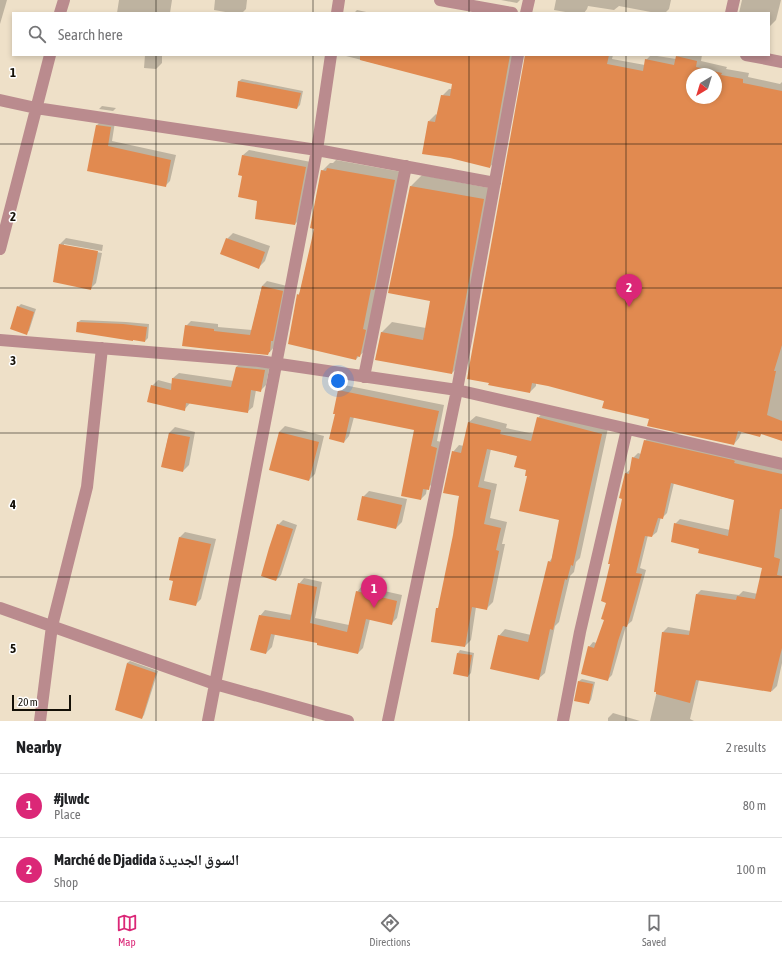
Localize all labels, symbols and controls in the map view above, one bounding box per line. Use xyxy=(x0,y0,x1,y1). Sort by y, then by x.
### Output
search box xyxy=(12,12,770,56)
icon: search xyxy=(26,23,48,45)
text: Search here xyxy=(58,26,123,43)
text: 1 xyxy=(10,65,16,80)
north arrow xyxy=(686,68,722,104)
text: 2 xyxy=(10,209,16,224)
pin: 2 xyxy=(616,274,642,307)
text: 3 xyxy=(10,353,16,368)
your location xyxy=(328,371,348,391)
text: 4 xyxy=(9,497,16,512)
pin: 1 xyxy=(361,575,387,608)
text: 5 xyxy=(10,641,16,656)
scale bar xyxy=(12,693,71,712)
text: 20 m xyxy=(18,696,38,708)
text: Nearby xyxy=(16,737,62,757)
text: 2 results xyxy=(726,740,766,755)
text: #jlwdc xyxy=(54,790,89,807)
text: 1 xyxy=(26,798,32,813)
text: 80 m xyxy=(743,798,766,813)
text: Place xyxy=(54,807,81,822)
text: Marché de Djadida السوق الجديدة xyxy=(54,851,239,868)
text: 2 xyxy=(26,862,32,877)
text: 100 m xyxy=(737,862,766,877)
text: Shop xyxy=(54,875,78,890)
tab: Map xyxy=(116,912,138,948)
tab: Directions xyxy=(369,912,410,948)
tab: Saved xyxy=(642,912,666,948)

